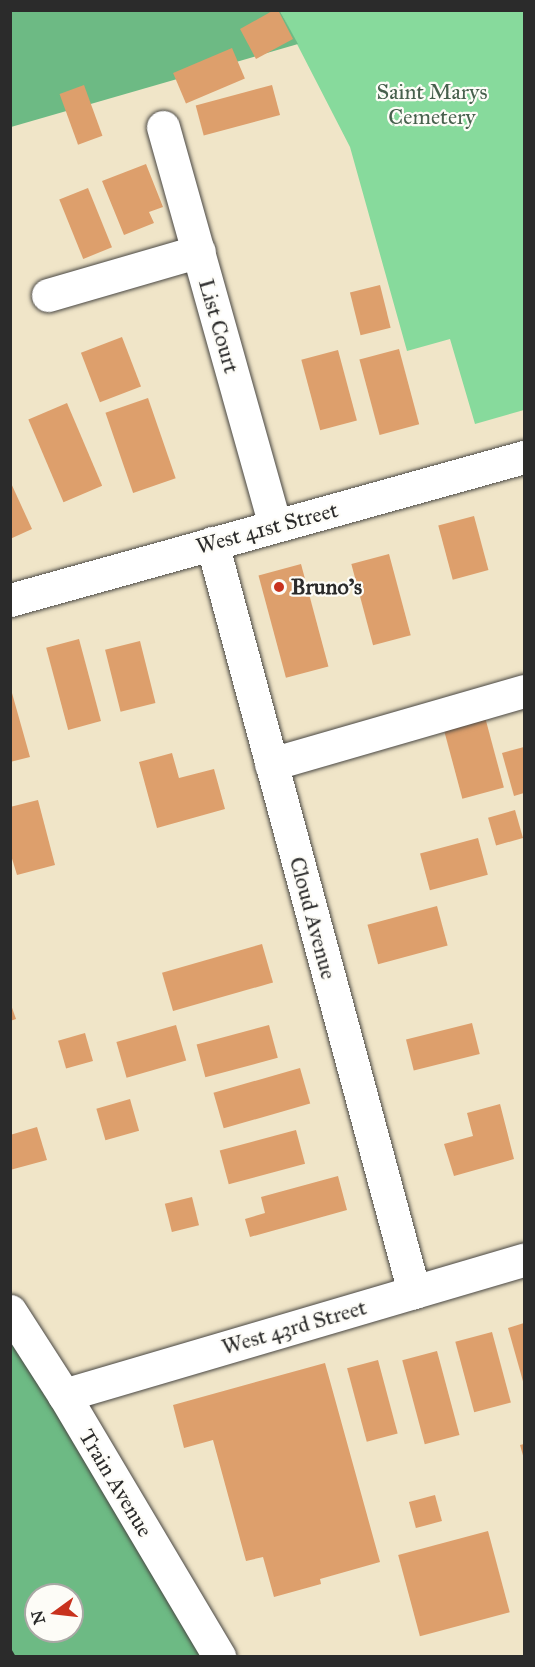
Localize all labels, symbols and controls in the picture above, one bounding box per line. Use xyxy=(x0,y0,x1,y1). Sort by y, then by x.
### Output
park label: Saint Marys Cemetery xyxy=(377,78,487,130)
street label: List Court xyxy=(193,276,245,376)
street label: West 41st Street xyxy=(193,496,341,560)
place label: Bruno's xyxy=(291,574,362,600)
marker: Bruno's xyxy=(272,580,286,594)
street label: Cloud Avenue xyxy=(284,854,342,982)
street label: West 43rd Street xyxy=(219,1294,369,1360)
street label: Train Avenue xyxy=(74,1424,158,1542)
north arrow xyxy=(24,1583,84,1643)
text: N xyxy=(27,1608,49,1626)

